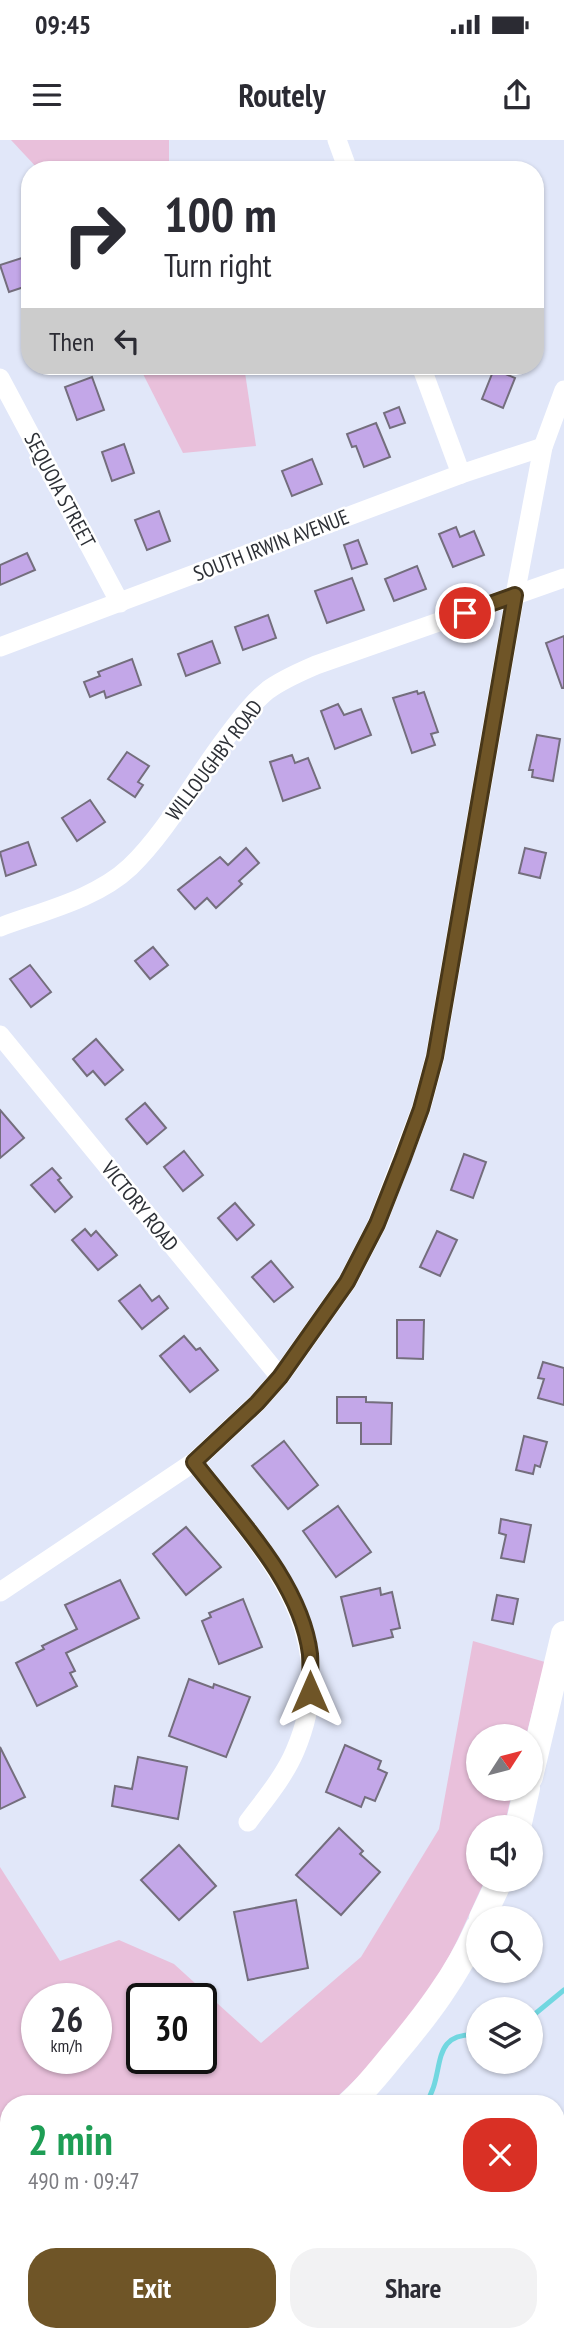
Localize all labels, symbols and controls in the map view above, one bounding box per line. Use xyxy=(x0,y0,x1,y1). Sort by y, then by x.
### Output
text: 09:45 xyxy=(35,8,91,41)
text: Routely xyxy=(239,74,325,116)
icon: menu xyxy=(28,76,66,114)
icon: share xyxy=(498,76,536,114)
text: 100 m xyxy=(164,182,277,246)
icon: right xyxy=(49,189,140,280)
text: Turn right xyxy=(164,244,272,286)
icon: left xyxy=(108,322,146,360)
text: Then xyxy=(49,325,94,358)
street label: SEQUOIA STREET xyxy=(18,428,102,553)
street label: SOUTH IRWIN AVENUE xyxy=(190,503,352,587)
pin xyxy=(435,583,495,643)
icon: arrive xyxy=(446,594,484,632)
street label: WILLOUGHBY ROAD xyxy=(160,694,268,826)
street label: VICTORY ROAD xyxy=(95,1155,185,1257)
position arrow xyxy=(273,1655,347,1729)
north arrow xyxy=(466,1724,542,1801)
map controls xyxy=(466,1724,543,2074)
button: sound xyxy=(466,1815,543,1892)
button: search xyxy=(466,1906,543,1983)
speed limit sign: 30 xyxy=(126,1983,217,2074)
text: 26 xyxy=(50,1996,83,2042)
button: layers xyxy=(466,1997,543,2074)
text: km/h xyxy=(51,2034,82,2057)
text: 2 min xyxy=(28,2112,113,2167)
button: close xyxy=(463,2118,537,2192)
text: 490 m · 09:47 xyxy=(28,2166,140,2195)
button: Exit xyxy=(28,2248,276,2328)
button: Share xyxy=(290,2248,537,2328)

